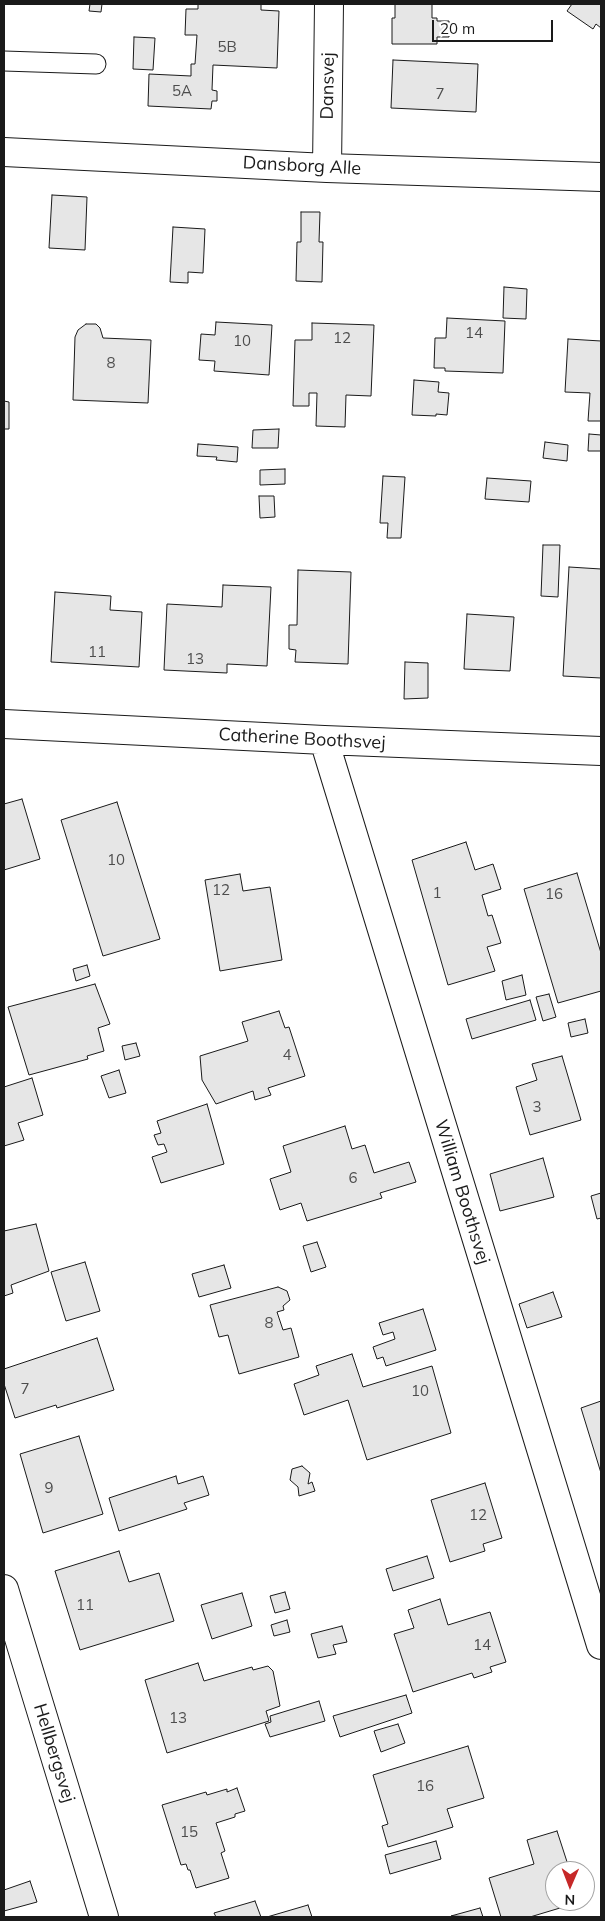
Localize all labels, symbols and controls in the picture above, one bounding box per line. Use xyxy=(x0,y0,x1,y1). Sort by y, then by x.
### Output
scale bar xyxy=(435,10,556,42)
text: 20 m xyxy=(440,19,475,38)
house number: 5B xyxy=(217,38,237,56)
street label: Dansvej xyxy=(317,52,339,120)
house number: 5A xyxy=(172,82,192,100)
house number: 7 xyxy=(436,85,444,103)
street label: Dansborg Alle xyxy=(242,152,362,180)
house number: 14 xyxy=(465,324,483,342)
house number: 12 xyxy=(333,329,351,347)
house number: 10 xyxy=(233,332,251,350)
house number: 8 xyxy=(107,354,115,372)
house number: 11 xyxy=(88,643,106,661)
house number: 13 xyxy=(186,650,204,668)
street label: Catherine Boothsvej xyxy=(218,724,386,754)
house number: 10 xyxy=(107,851,125,869)
house number: 12 xyxy=(212,881,230,899)
house number: 1 xyxy=(433,884,441,902)
house number: 16 xyxy=(545,885,563,903)
house number: 4 xyxy=(283,1046,291,1064)
house number: 3 xyxy=(533,1098,541,1116)
street label: William Boothsvej xyxy=(430,1117,494,1267)
house number: 6 xyxy=(349,1169,357,1187)
house number: 8 xyxy=(265,1314,273,1332)
house number: 7 xyxy=(21,1380,29,1398)
house number: 10 xyxy=(411,1382,429,1400)
house number: 9 xyxy=(45,1479,53,1497)
house number: 12 xyxy=(469,1506,487,1524)
house number: 11 xyxy=(76,1596,94,1614)
house number: 14 xyxy=(473,1636,491,1654)
street label: Hellbergsvej xyxy=(29,1701,79,1805)
house number: 13 xyxy=(169,1709,187,1727)
house number: 16 xyxy=(416,1777,434,1795)
house number: 15 xyxy=(180,1823,198,1841)
north arrow xyxy=(545,1861,595,1911)
text: N xyxy=(564,1891,575,1909)

